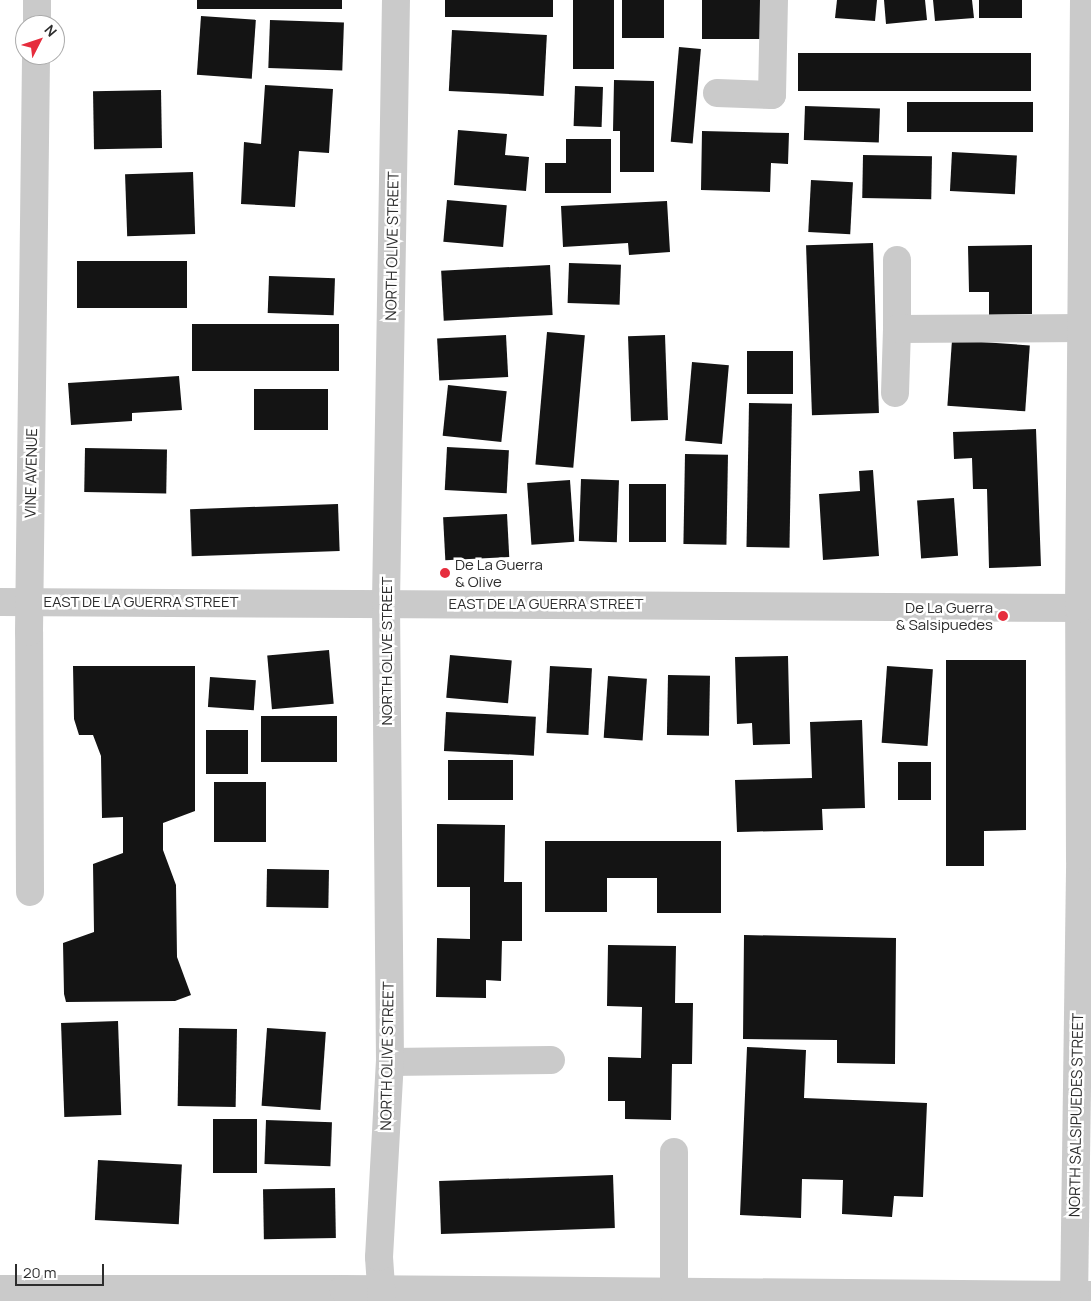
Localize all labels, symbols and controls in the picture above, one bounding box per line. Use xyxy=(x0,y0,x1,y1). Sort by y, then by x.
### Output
north arrow xyxy=(15,15,65,65)
text: N xyxy=(40,20,61,41)
street label: NORTH OLIVE STREET xyxy=(382,171,402,321)
street label: VINE AVENUE xyxy=(21,428,41,518)
place label: De La Guerra & Olive xyxy=(455,555,543,590)
marker: De La Guerra & Olive xyxy=(439,567,451,579)
street label: NORTH OLIVE STREET xyxy=(378,576,396,726)
street label: EAST DE LA GUERRA STREET xyxy=(43,593,239,611)
street label: EAST DE LA GUERRA STREET xyxy=(448,595,644,613)
place label: De La Guerra & Salsipuedes xyxy=(896,598,993,633)
marker: De La Guerra & Salsipuedes xyxy=(997,610,1009,622)
street label: NORTH OLIVE STREET xyxy=(377,981,397,1131)
street label: NORTH SALSIPUEDES STREET xyxy=(1065,1013,1087,1217)
scale bar xyxy=(18,1254,106,1286)
text: 20 m xyxy=(23,1262,56,1283)

